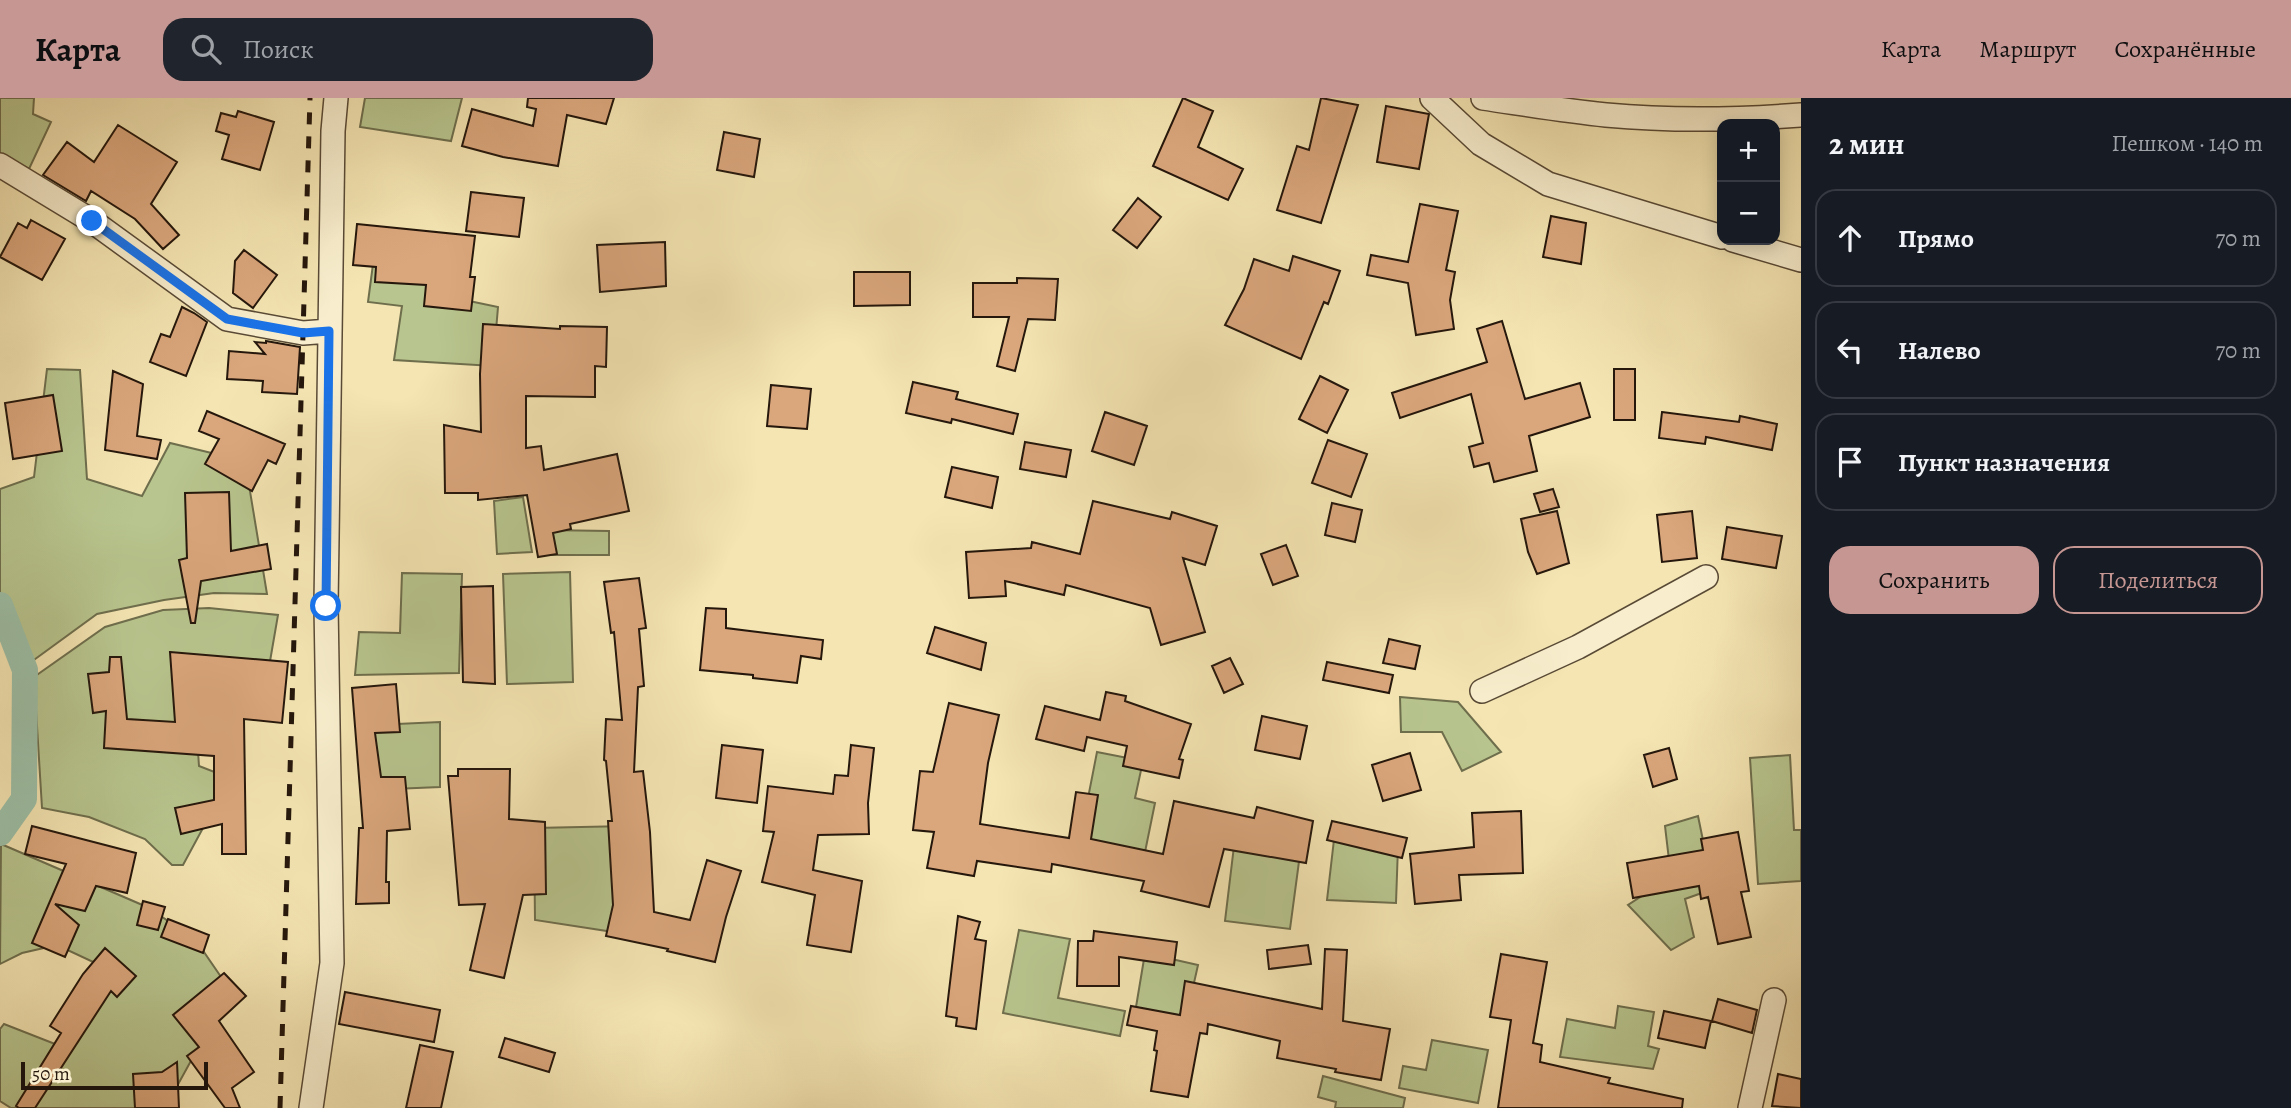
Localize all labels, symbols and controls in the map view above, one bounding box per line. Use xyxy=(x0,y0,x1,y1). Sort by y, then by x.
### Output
search box xyxy=(163,18,653,81)
text: Карта xyxy=(35,27,121,72)
icon: search xyxy=(187,30,225,68)
text: Поиск xyxy=(243,32,314,67)
text: Карта xyxy=(1881,33,1941,65)
text: Маршрут xyxy=(1979,33,2077,65)
text: Сохранённые xyxy=(2115,33,2256,65)
map controls xyxy=(1717,119,1780,245)
button: + xyxy=(1717,119,1780,182)
text: 2 мин xyxy=(1829,124,1904,164)
text: Пешком · 140 m xyxy=(2111,128,2263,159)
button: − xyxy=(1717,182,1780,245)
route end xyxy=(76,205,107,236)
icon: ahead xyxy=(1831,219,1869,257)
text: Прямо xyxy=(1898,221,1974,256)
text: 70 m xyxy=(2215,223,2261,254)
icon: left xyxy=(1831,331,1869,369)
text: Налево xyxy=(1898,333,1981,368)
text: 70 m xyxy=(2215,335,2261,366)
icon: arrive xyxy=(1831,443,1869,481)
text: Пункт назначения xyxy=(1898,445,2110,480)
button: Сохранить xyxy=(1829,546,2039,614)
button: Поделиться xyxy=(2053,546,2263,614)
route start xyxy=(310,590,341,621)
scale bar xyxy=(21,1059,208,1091)
text: 50 m xyxy=(32,1061,70,1087)

